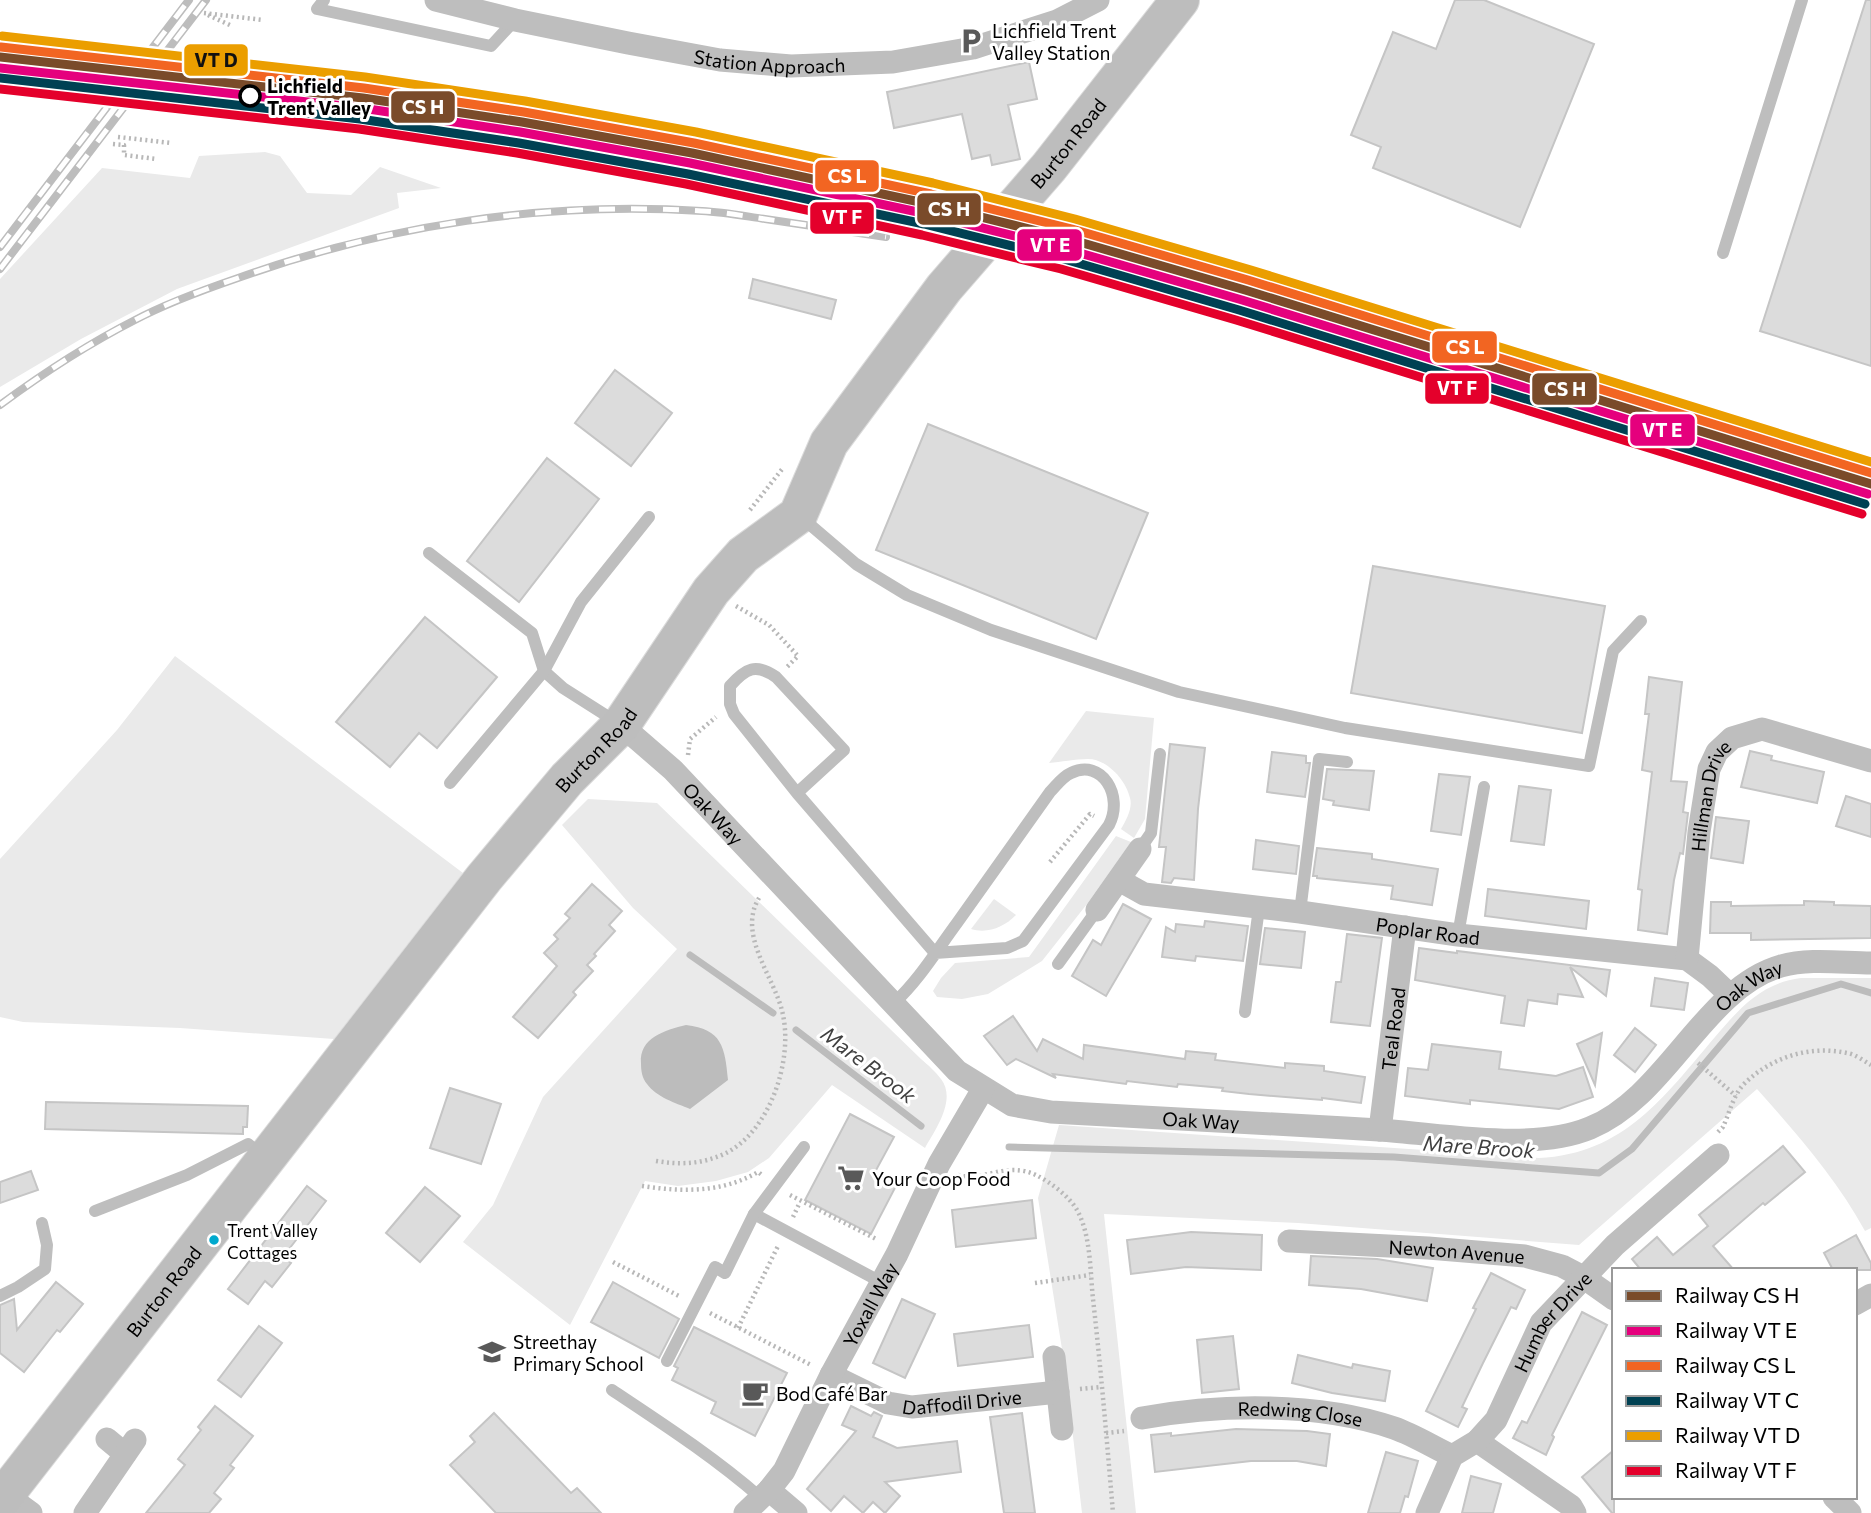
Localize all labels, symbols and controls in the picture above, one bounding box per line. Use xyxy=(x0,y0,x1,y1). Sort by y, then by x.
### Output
place label: Lichfield Trent Valley Station xyxy=(992,19,1117,64)
parking icon: Lichfield Trent Valley Station xyxy=(956,26,986,56)
line badge: VT D xyxy=(183,43,249,77)
street label: Station Approach xyxy=(692,44,846,78)
text: VT D xyxy=(194,48,238,71)
place label: Lichfield Trent Valley xyxy=(267,74,372,119)
marker: Lichfield Trent Valley xyxy=(239,85,261,107)
line badge: CS H xyxy=(390,90,456,124)
street label: Burton Road xyxy=(1025,93,1110,193)
text: CS H xyxy=(402,95,444,118)
line badge: CS L xyxy=(814,159,880,193)
text: CS L xyxy=(827,164,867,187)
line badge: CS H xyxy=(916,192,982,226)
text: CS H xyxy=(928,197,970,220)
line badge: VT F xyxy=(809,201,875,235)
text: VT F xyxy=(822,205,862,228)
line badge: VT E xyxy=(1016,228,1083,262)
text: VT E xyxy=(1030,233,1070,256)
line badge: CS L xyxy=(1431,330,1498,364)
text: CS L xyxy=(1445,335,1485,358)
line badge: VT F xyxy=(1424,372,1490,405)
line badge: CS H xyxy=(1531,372,1598,406)
text: VT F xyxy=(1437,376,1477,399)
text: CS H xyxy=(1544,377,1586,400)
line badge: VT E xyxy=(1629,413,1696,447)
text: VT E xyxy=(1642,418,1682,441)
street label: Burton Road xyxy=(550,703,641,797)
street label: Hillman Drive xyxy=(1686,734,1735,852)
street label: Oak Way xyxy=(679,777,749,849)
street label: Poplar Road xyxy=(1375,912,1481,949)
street label: Oak Way xyxy=(1710,955,1785,1016)
street label: Teal Road xyxy=(1376,986,1409,1072)
water label: Mare Brook xyxy=(817,1020,922,1108)
street label: Oak Way xyxy=(1162,1106,1240,1133)
water label: Mare Brook xyxy=(1422,1130,1536,1162)
supermarket icon: Your Coop Food xyxy=(836,1163,866,1193)
place label: Your Coop Food xyxy=(872,1167,1011,1190)
place label: Trent Valley Cottages xyxy=(227,1220,318,1263)
marker: Trent Valley Cottages xyxy=(207,1233,221,1247)
street label: Newton Avenue xyxy=(1388,1235,1526,1267)
street label: Burton Road xyxy=(121,1241,206,1341)
street label: Yoxall Way xyxy=(837,1258,902,1350)
street label: Humber Drive xyxy=(1508,1266,1596,1376)
legend xyxy=(1612,1268,1857,1499)
text: Railway CS H xyxy=(1675,1282,1799,1307)
text: Railway VT E xyxy=(1675,1317,1797,1342)
place label: Streethay Primary School xyxy=(513,1330,644,1375)
school or university icon: Streethay Primary School xyxy=(477,1337,507,1367)
text: Railway CS L xyxy=(1675,1352,1796,1377)
cafe icon: Bod Café Bar xyxy=(740,1378,770,1408)
place label: Bod Café Bar xyxy=(776,1382,888,1405)
street label: Daffodil Drive xyxy=(901,1384,1023,1419)
text: Railway VT C xyxy=(1675,1387,1799,1412)
street label: Redwing Close xyxy=(1237,1396,1365,1430)
text: Railway VT D xyxy=(1675,1422,1800,1447)
text: Railway VT F xyxy=(1675,1457,1797,1482)

